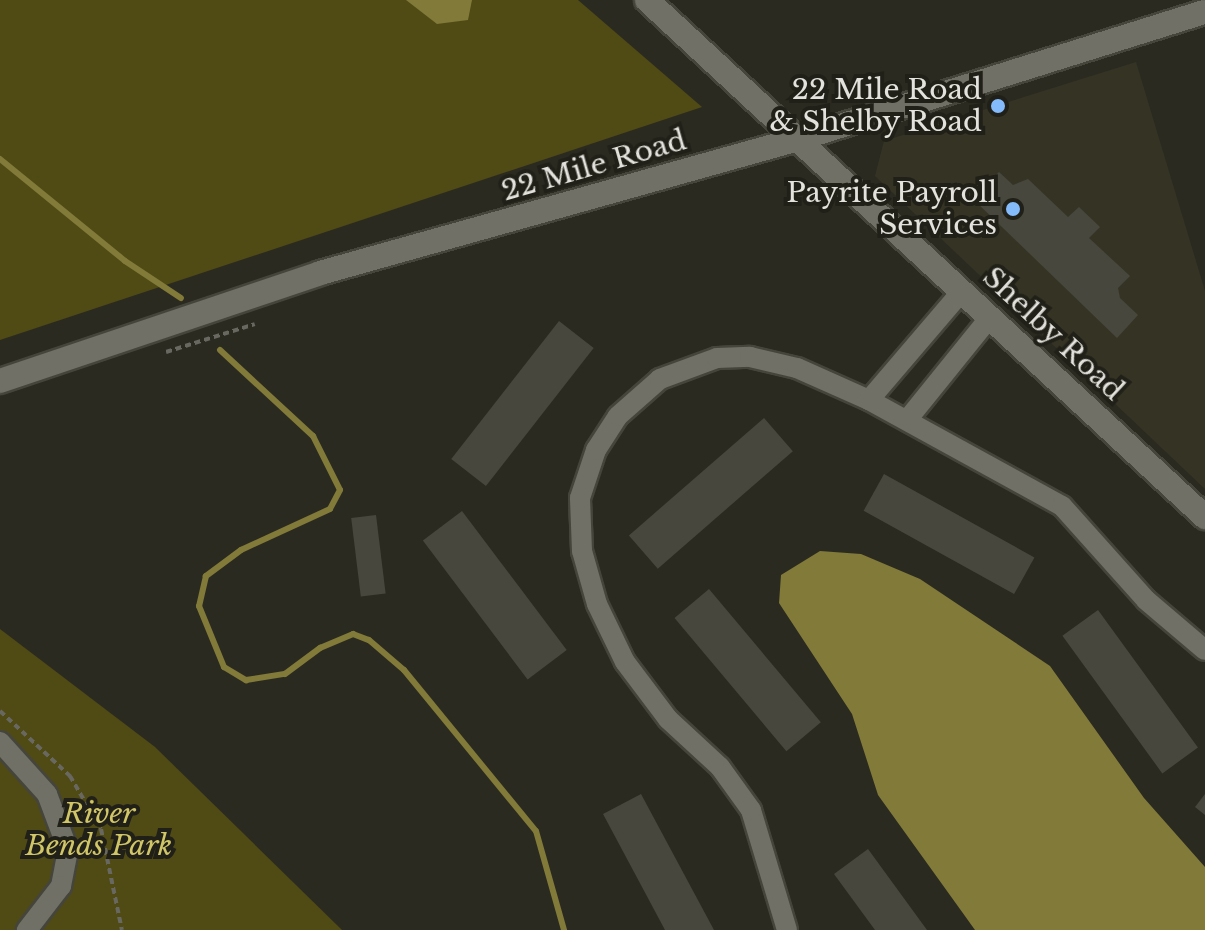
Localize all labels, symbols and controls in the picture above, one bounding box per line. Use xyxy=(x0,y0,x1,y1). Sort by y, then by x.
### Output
place label: 22 Mile Road & Shelby Road xyxy=(769,73,982,139)
marker: 22 Mile Road & Shelby Road xyxy=(989,97,1007,115)
street label: 22 Mile Road xyxy=(498,124,690,208)
place label: Payrite Payroll Services xyxy=(786,176,997,242)
marker: Payrite Payroll Services xyxy=(1004,200,1022,218)
street label: Shelby Road xyxy=(975,260,1131,408)
park label: River Bends Park xyxy=(26,797,172,863)

